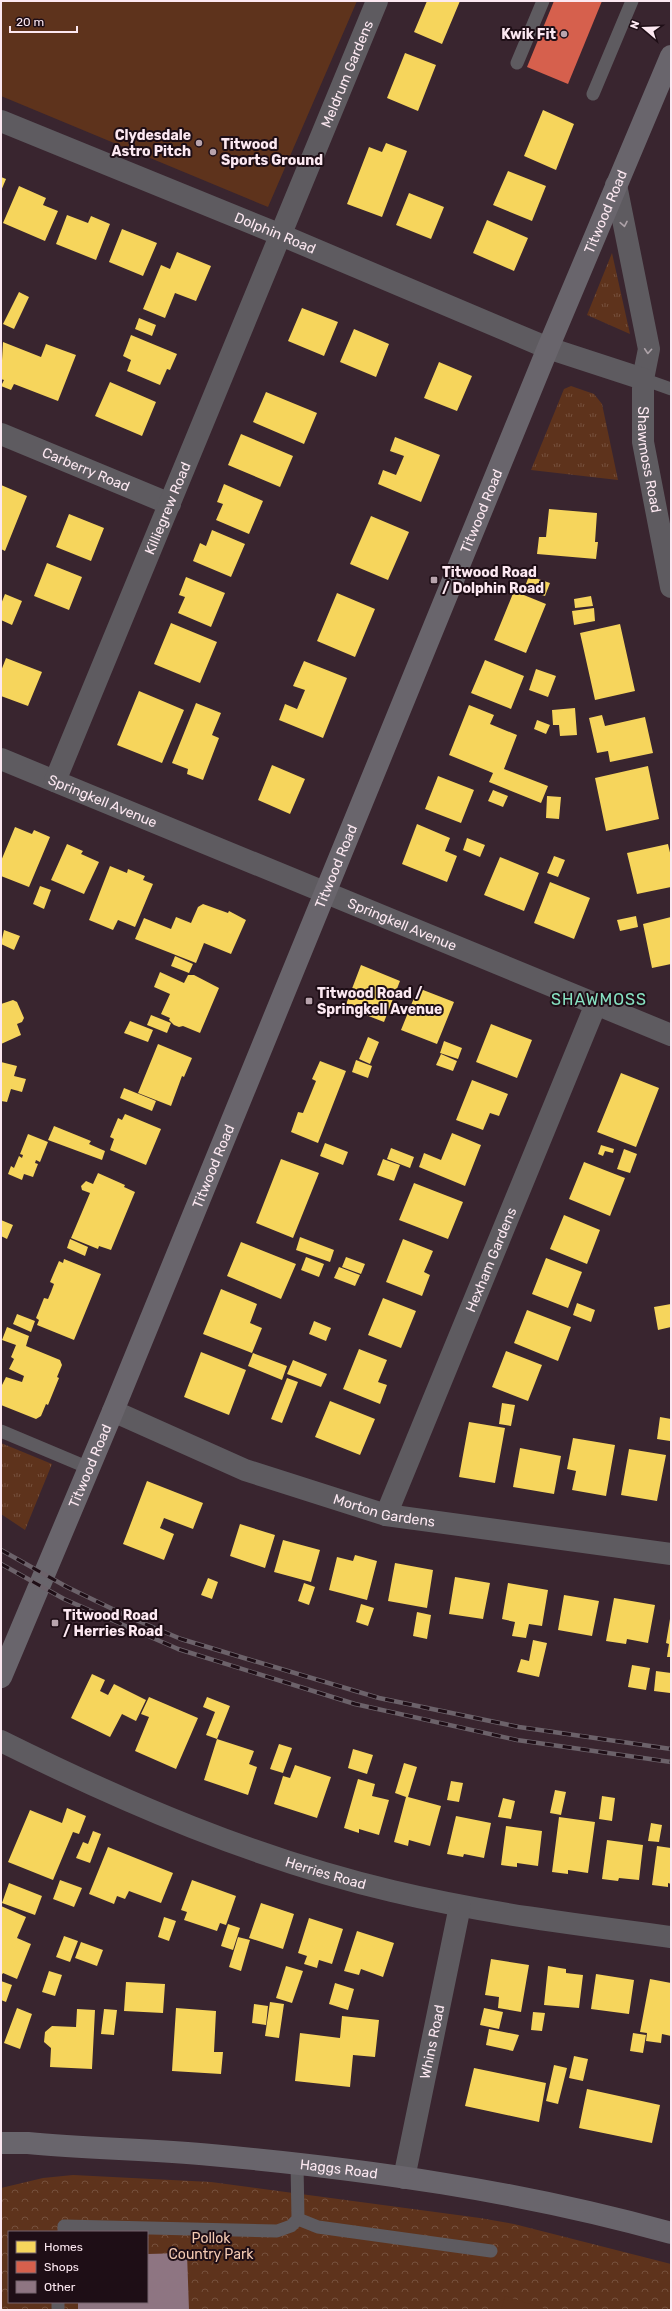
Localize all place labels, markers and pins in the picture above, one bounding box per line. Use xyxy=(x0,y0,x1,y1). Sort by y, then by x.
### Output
place label: Kwik Fit xyxy=(501,26,556,43)
marker: Kwik Fit xyxy=(559,29,569,39)
place label: Clydesdale Astro Pitch xyxy=(112,127,191,160)
place label: Titwood Sports Ground xyxy=(221,136,323,169)
marker: Clydesdale Astro Pitch xyxy=(194,138,204,148)
marker: Titwood Sports Ground xyxy=(208,147,218,157)
place label: Titwood Road / Dolphin Road xyxy=(442,564,544,597)
marker: Titwood Road / Dolphin Road xyxy=(429,575,439,585)
place label: Titwood Road / Springkell Avenue xyxy=(317,985,442,1018)
marker: Titwood Road / Springkell Avenue xyxy=(304,996,314,1006)
place label: Titwood Road / Herries Road xyxy=(63,1607,163,1640)
marker: Titwood Road / Herries Road xyxy=(50,1618,60,1628)

